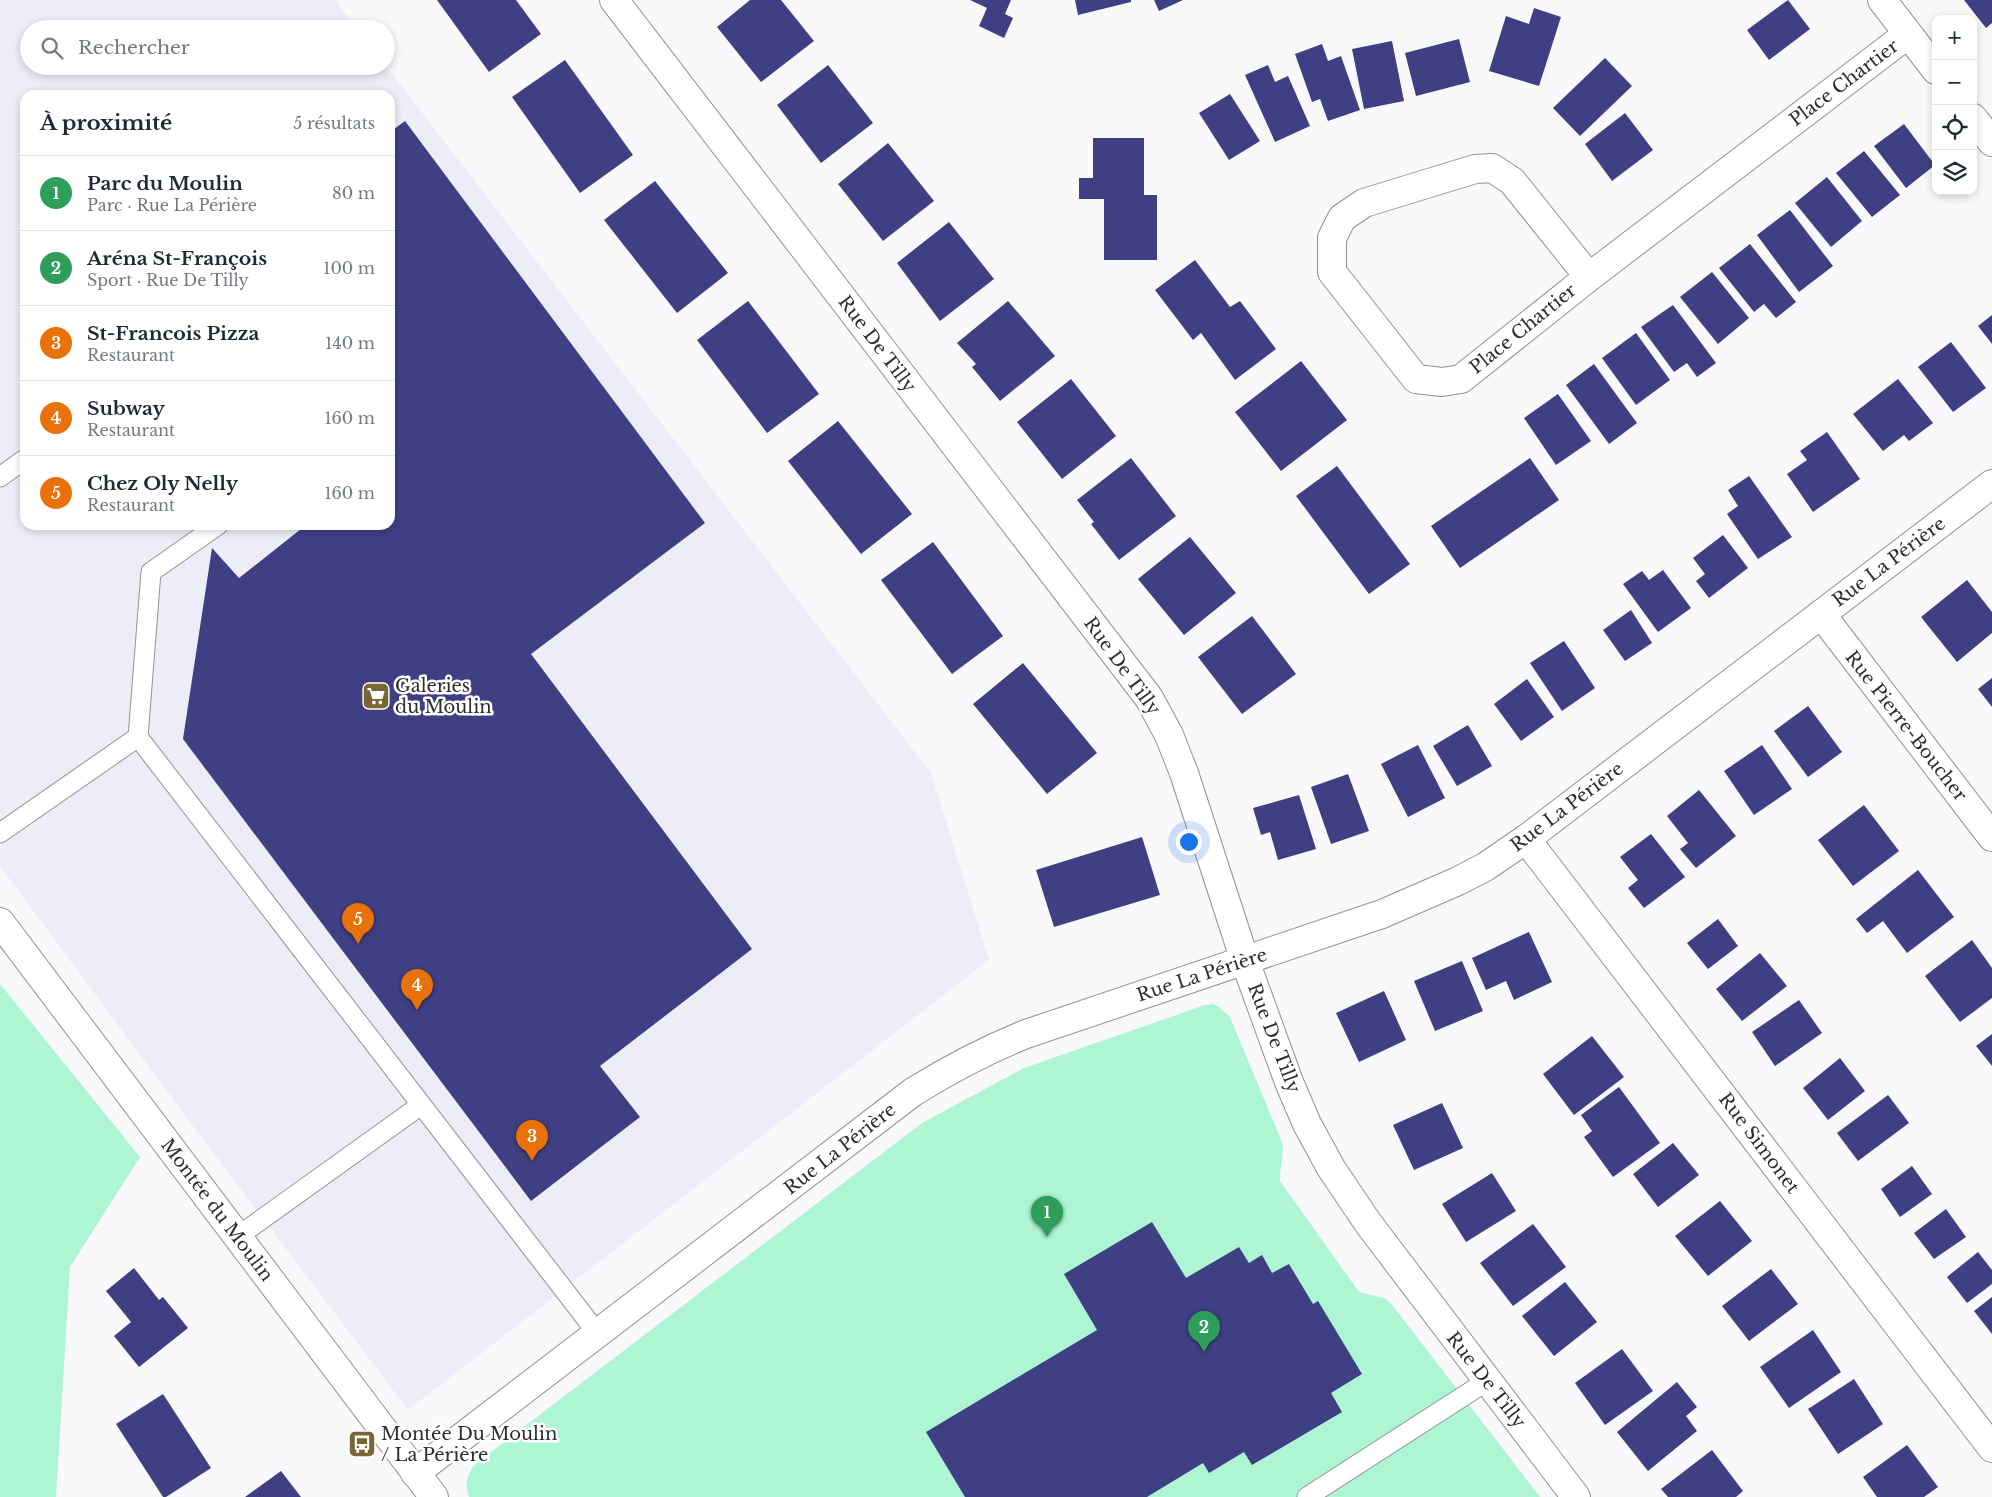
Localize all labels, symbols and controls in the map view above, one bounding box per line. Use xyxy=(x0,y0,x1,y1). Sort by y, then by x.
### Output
map controls xyxy=(1932,15,1977,195)
button: + xyxy=(1932,15,1977,60)
search box xyxy=(20,20,395,75)
icon: search xyxy=(38,34,66,62)
street label: Place Chartier xyxy=(1785,35,1903,131)
text: Rechercher xyxy=(78,36,190,59)
button: − xyxy=(1932,60,1977,105)
button: locate xyxy=(1932,105,1977,150)
text: À proximité xyxy=(40,110,172,136)
text: 5 résultats xyxy=(293,113,375,133)
button: layers xyxy=(1932,150,1977,195)
text: Parc du Moulin xyxy=(87,172,243,195)
text: 1 xyxy=(53,183,59,203)
text: 80 m xyxy=(332,183,375,203)
text: Parc · Rue La Périère xyxy=(87,195,257,215)
text: Aréna St-François xyxy=(87,247,267,270)
text: 2 xyxy=(51,258,61,278)
text: 100 m xyxy=(323,258,375,278)
text: Sport · Rue De Tilly xyxy=(87,270,249,290)
street label: Place Chartier xyxy=(1465,279,1581,379)
street label: Rue De Tilly xyxy=(833,291,921,397)
text: St-Francois Pizza xyxy=(87,322,259,345)
text: 3 xyxy=(51,333,61,353)
text: 140 m xyxy=(325,333,375,353)
text: Restaurant xyxy=(87,345,175,365)
text: Subway xyxy=(87,397,165,420)
text: 4 xyxy=(51,408,61,428)
text: 160 m xyxy=(324,408,375,428)
text: Restaurant xyxy=(87,420,175,440)
text: Chez Oly Nelly xyxy=(87,472,238,495)
text: 5 xyxy=(51,483,61,503)
text: 160 m xyxy=(324,483,375,503)
text: Restaurant xyxy=(87,495,175,515)
street label: Rue La Périère xyxy=(1828,512,1950,612)
street label: Rue De Tilly xyxy=(1079,613,1165,720)
street label: Rue Pierre-Boucher xyxy=(1841,647,1972,806)
place label: Galeries du Moulin xyxy=(395,675,492,718)
supermarket icon: Galeries du Moulin xyxy=(361,681,391,711)
street label: Rue La Périère xyxy=(1506,757,1628,857)
your location xyxy=(1176,829,1202,855)
pin: 5 xyxy=(342,903,374,944)
street label: Rue La Périère xyxy=(1134,944,1270,1006)
pin: 4 xyxy=(401,969,433,1010)
street label: Rue De Tilly xyxy=(1243,980,1305,1096)
street label: Rue Simonet xyxy=(1714,1088,1804,1198)
street label: Rue La Périère xyxy=(780,1099,900,1199)
pin: 3 xyxy=(516,1120,548,1161)
street label: Montée du Moulin xyxy=(156,1134,278,1286)
pin: 1 xyxy=(1031,1196,1063,1237)
pin: 2 xyxy=(1188,1311,1220,1352)
street label: Rue De Tilly xyxy=(1442,1328,1531,1433)
place label: Montée Du Moulin / La Périère xyxy=(381,1423,557,1466)
bus stop icon: Montée Du Moulin / La Périère xyxy=(347,1429,377,1459)

